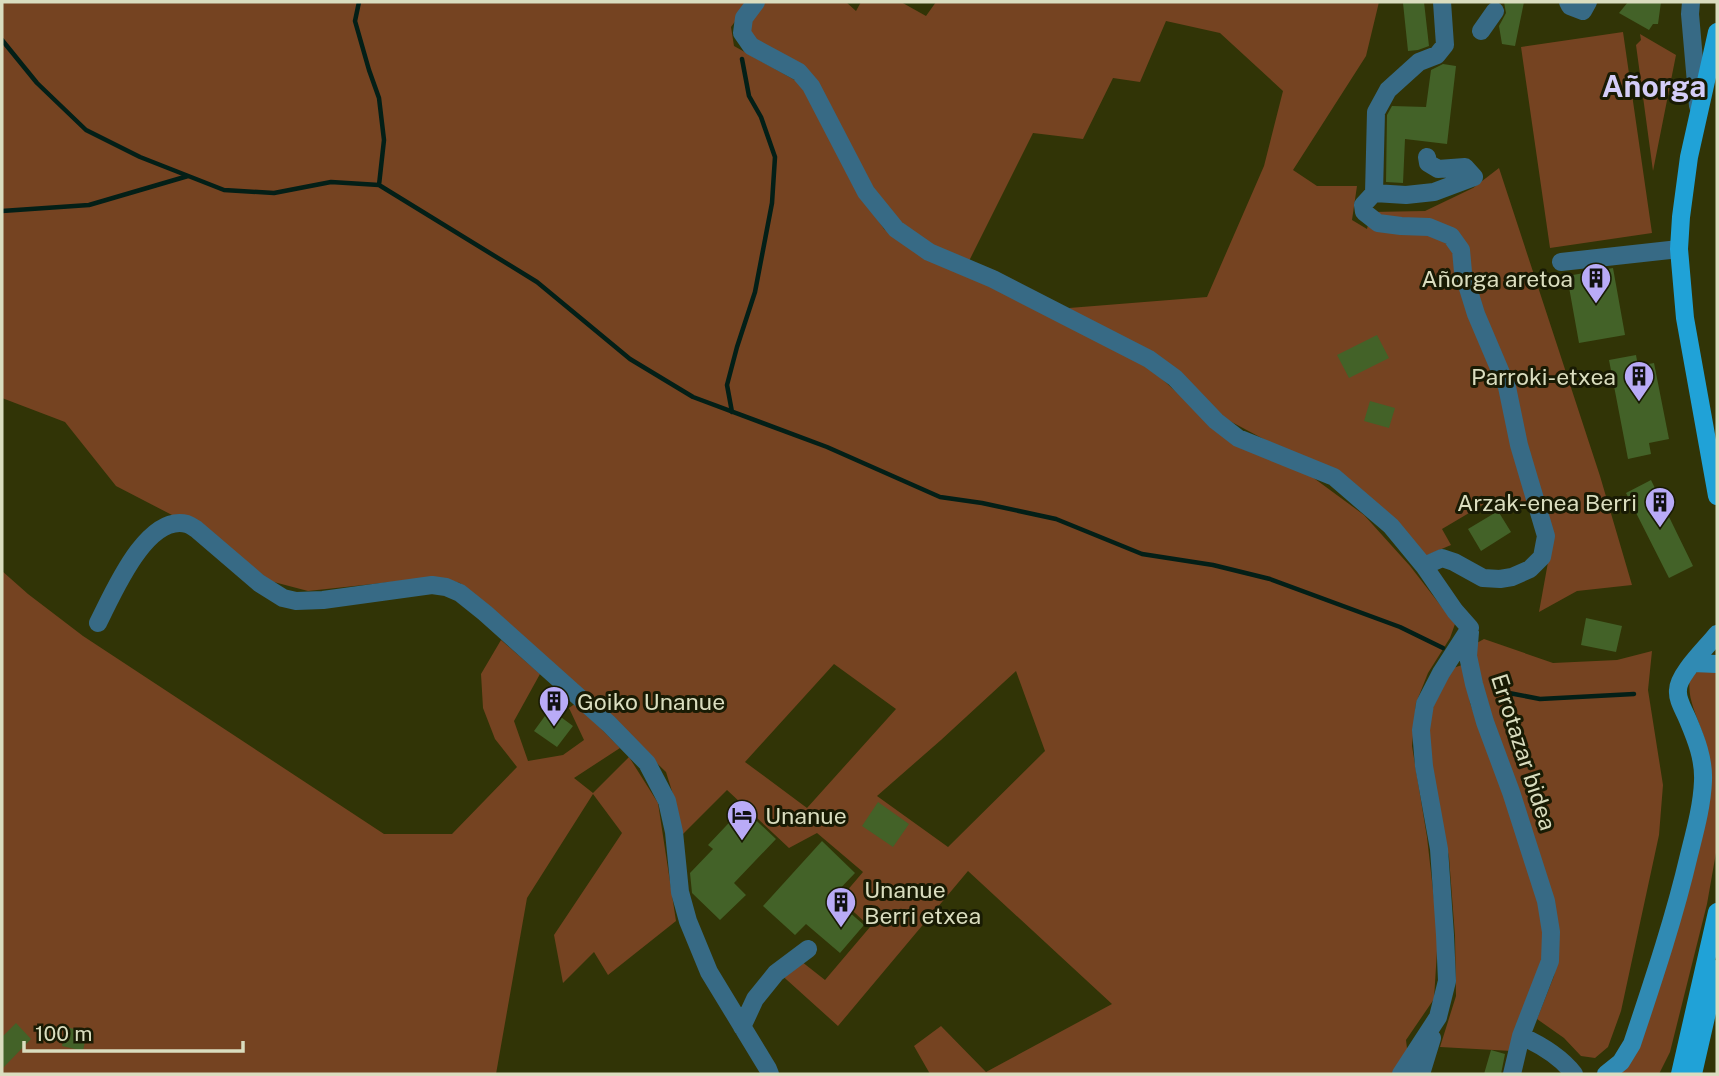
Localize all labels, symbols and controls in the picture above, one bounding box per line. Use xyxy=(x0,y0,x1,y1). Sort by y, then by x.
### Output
district label: Añorga xyxy=(1602,68,1706,104)
building icon: Añorga aretoa xyxy=(1579,261,1613,305)
place label: Añorga aretoa xyxy=(1421,265,1573,292)
building icon: Parroki-etxea xyxy=(1622,359,1656,403)
place label: Parroki-etxea xyxy=(1471,363,1616,390)
building icon: Arzak-enea Berri xyxy=(1643,485,1677,529)
place label: Arzak-enea Berri xyxy=(1457,489,1637,516)
street label: Errotazar bidea xyxy=(1486,670,1562,834)
building icon: Goiko Unanue xyxy=(537,684,571,728)
place label: Goiko Unanue xyxy=(577,688,725,715)
hotel icon: Unanue xyxy=(725,798,759,842)
place label: Unanue xyxy=(765,802,847,829)
place label: Unanue Berri etxea xyxy=(864,876,981,929)
building icon: Unanue Berri etxea xyxy=(824,885,858,929)
scale bar xyxy=(24,1010,243,1054)
text: 100 m xyxy=(35,1021,92,1046)

